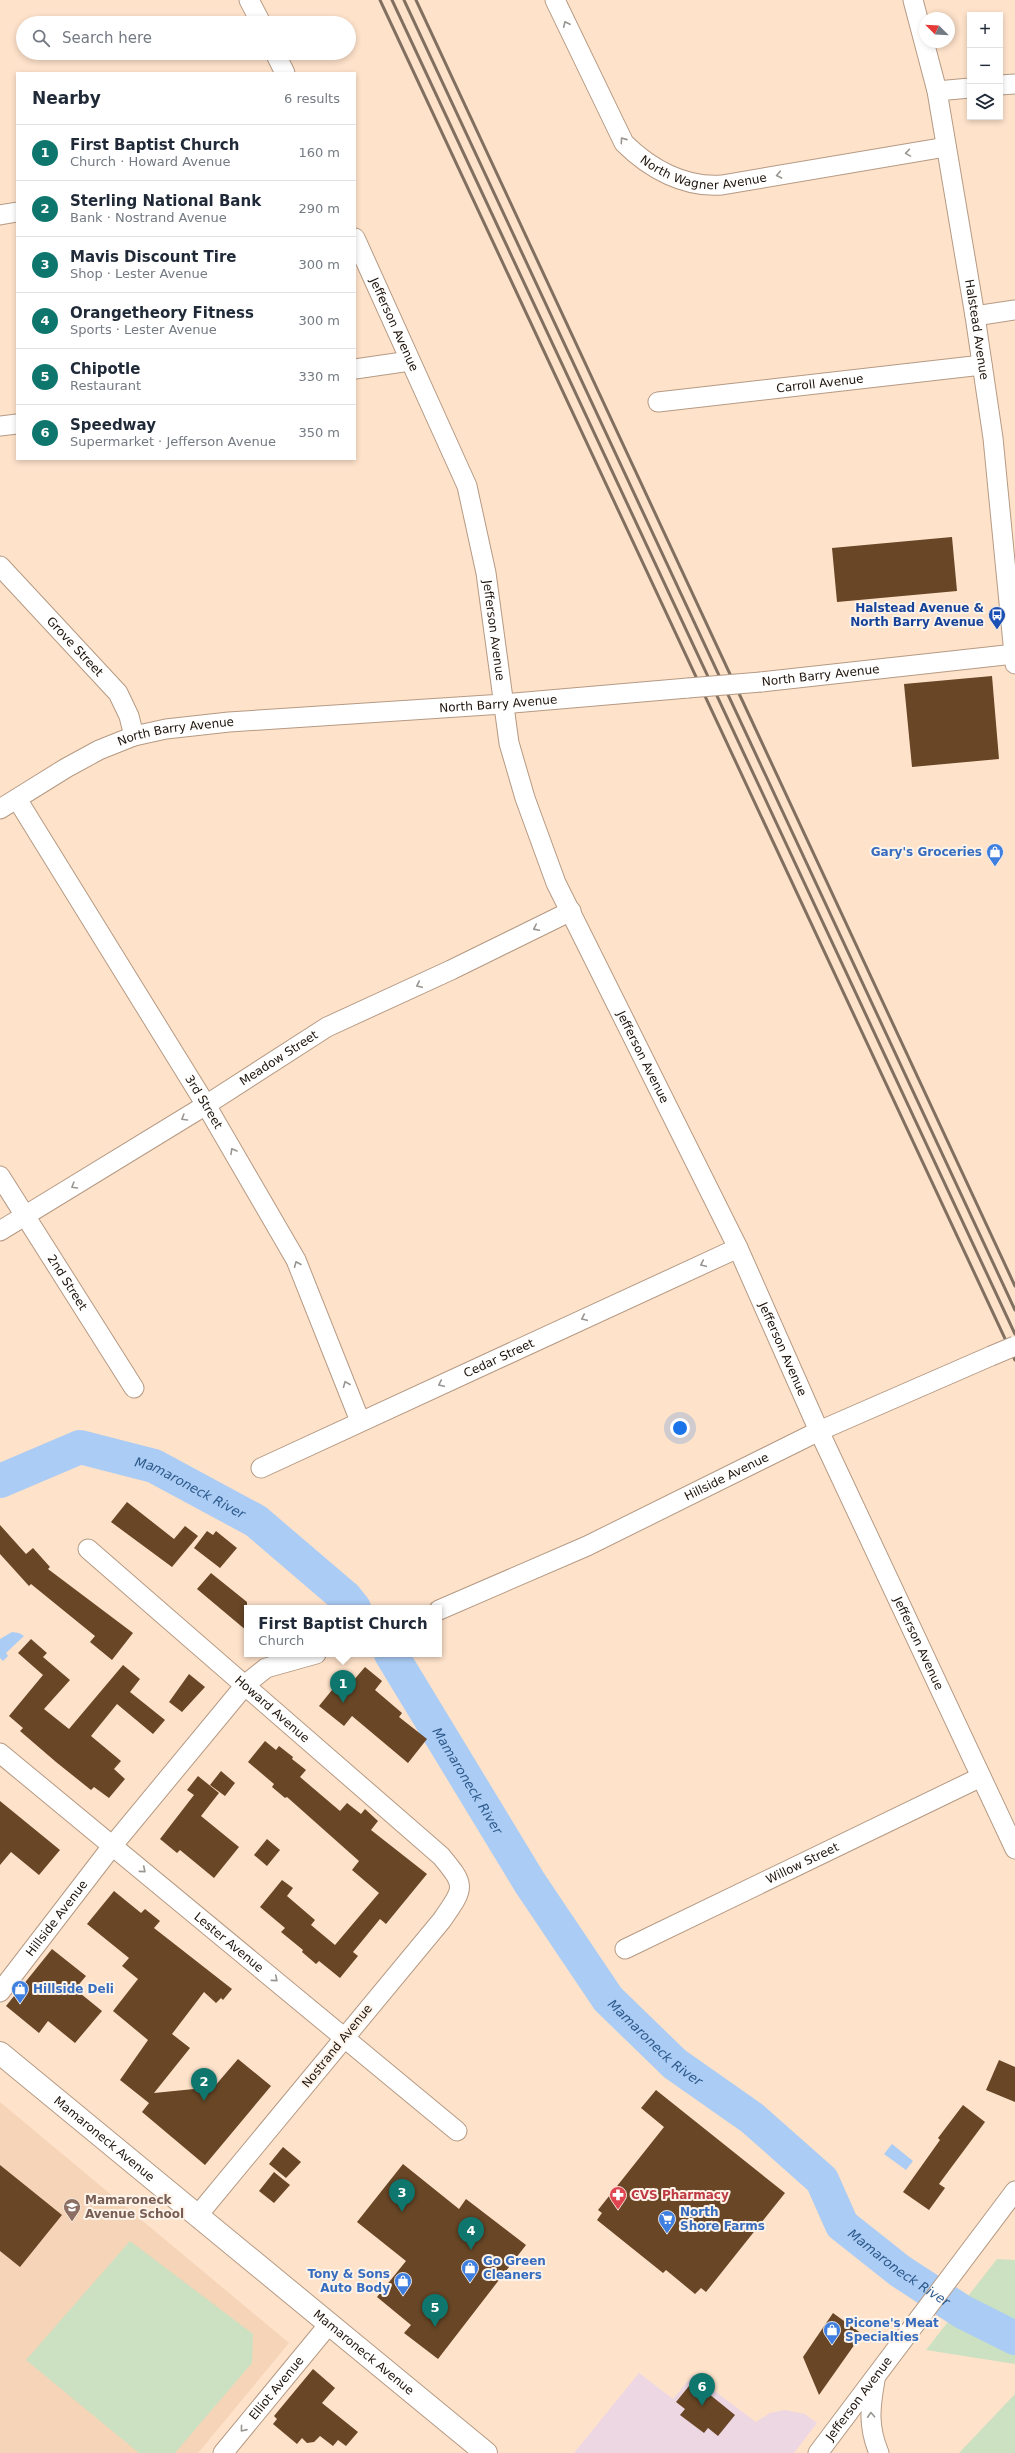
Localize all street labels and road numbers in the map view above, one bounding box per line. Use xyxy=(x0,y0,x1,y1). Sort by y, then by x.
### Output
street label: North Wagner Avenue xyxy=(637,153,768,192)
street label: Jefferson Avenue xyxy=(366,275,421,374)
street label: Halstead Avenue xyxy=(962,278,991,381)
street label: Carroll Avenue xyxy=(776,372,864,395)
street label: Jefferson Avenue xyxy=(480,578,507,681)
street label: Grove Street xyxy=(44,614,106,679)
street label: North Barry Avenue xyxy=(761,662,880,689)
street label: North Barry Avenue xyxy=(439,692,558,715)
street label: North Barry Avenue xyxy=(116,715,234,749)
street label: Jefferson Avenue xyxy=(614,1008,672,1106)
street label: Meadow Street xyxy=(237,1028,321,1088)
street label: 3rd Street xyxy=(182,1073,226,1132)
street label: 2nd Street xyxy=(45,1252,90,1313)
street label: Jefferson Avenue xyxy=(756,1299,810,1398)
street label: Cedar Street xyxy=(461,1336,537,1381)
street label: Hillside Avenue xyxy=(682,1450,771,1504)
street label: Jefferson Avenue xyxy=(890,1594,946,1692)
street label: Howard Avenue xyxy=(232,1673,312,1745)
street label: Willow Street xyxy=(764,1840,841,1887)
street label: Hillside Avenue xyxy=(23,1877,90,1959)
street label: Lester Avenue xyxy=(191,1910,266,1975)
street label: Nostrand Avenue xyxy=(299,2001,375,2091)
street label: Mamaroneck Avenue xyxy=(51,2093,157,2184)
street label: Mamaroneck Avenue xyxy=(311,2307,417,2398)
street label: Elliot Avenue xyxy=(246,2354,307,2423)
street label: Jefferson Avenue xyxy=(822,2354,895,2444)

